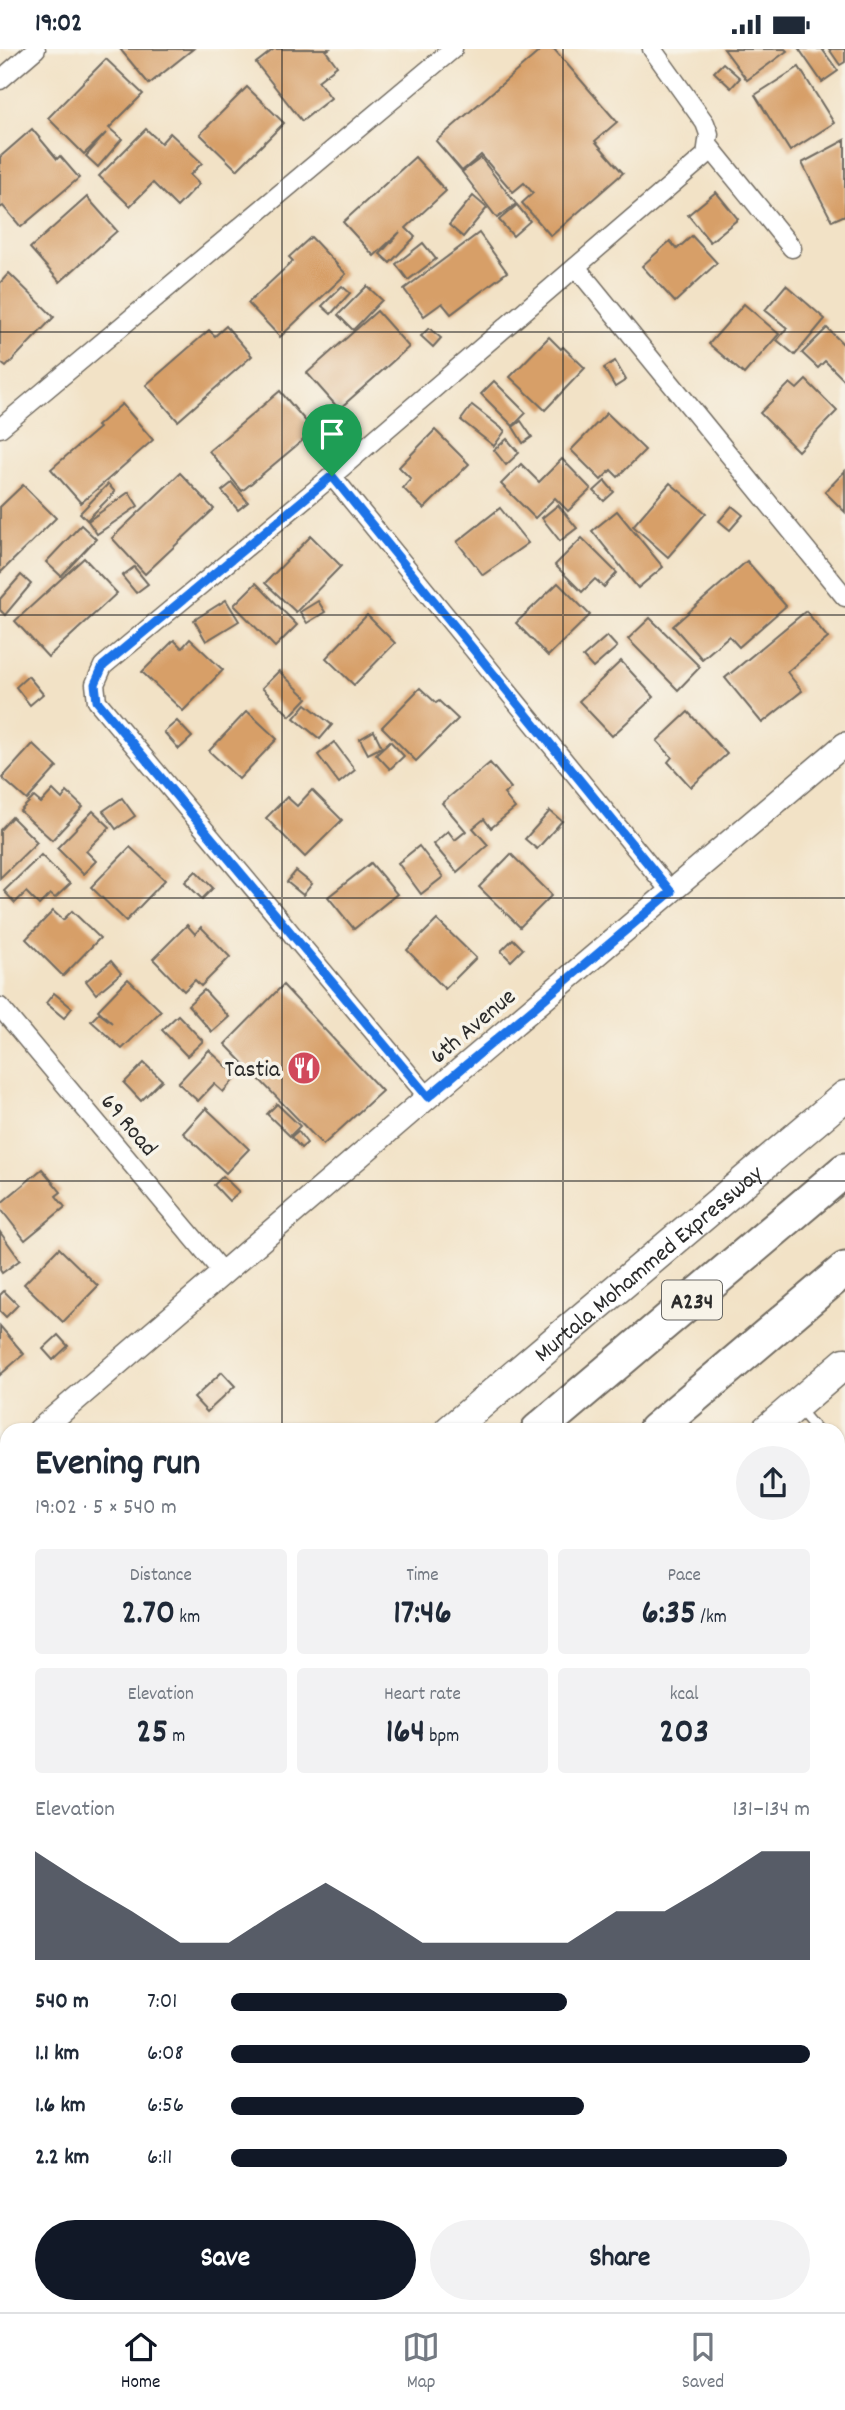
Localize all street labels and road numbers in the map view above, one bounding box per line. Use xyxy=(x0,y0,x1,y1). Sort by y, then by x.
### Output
street label: 6th Avenue xyxy=(424,981,524,1073)
street label: 69 Road xyxy=(91,1087,164,1165)
street label: Murtala Mohammed Expressway xyxy=(528,1158,773,1372)
road number: A234 xyxy=(662,1281,722,1319)

